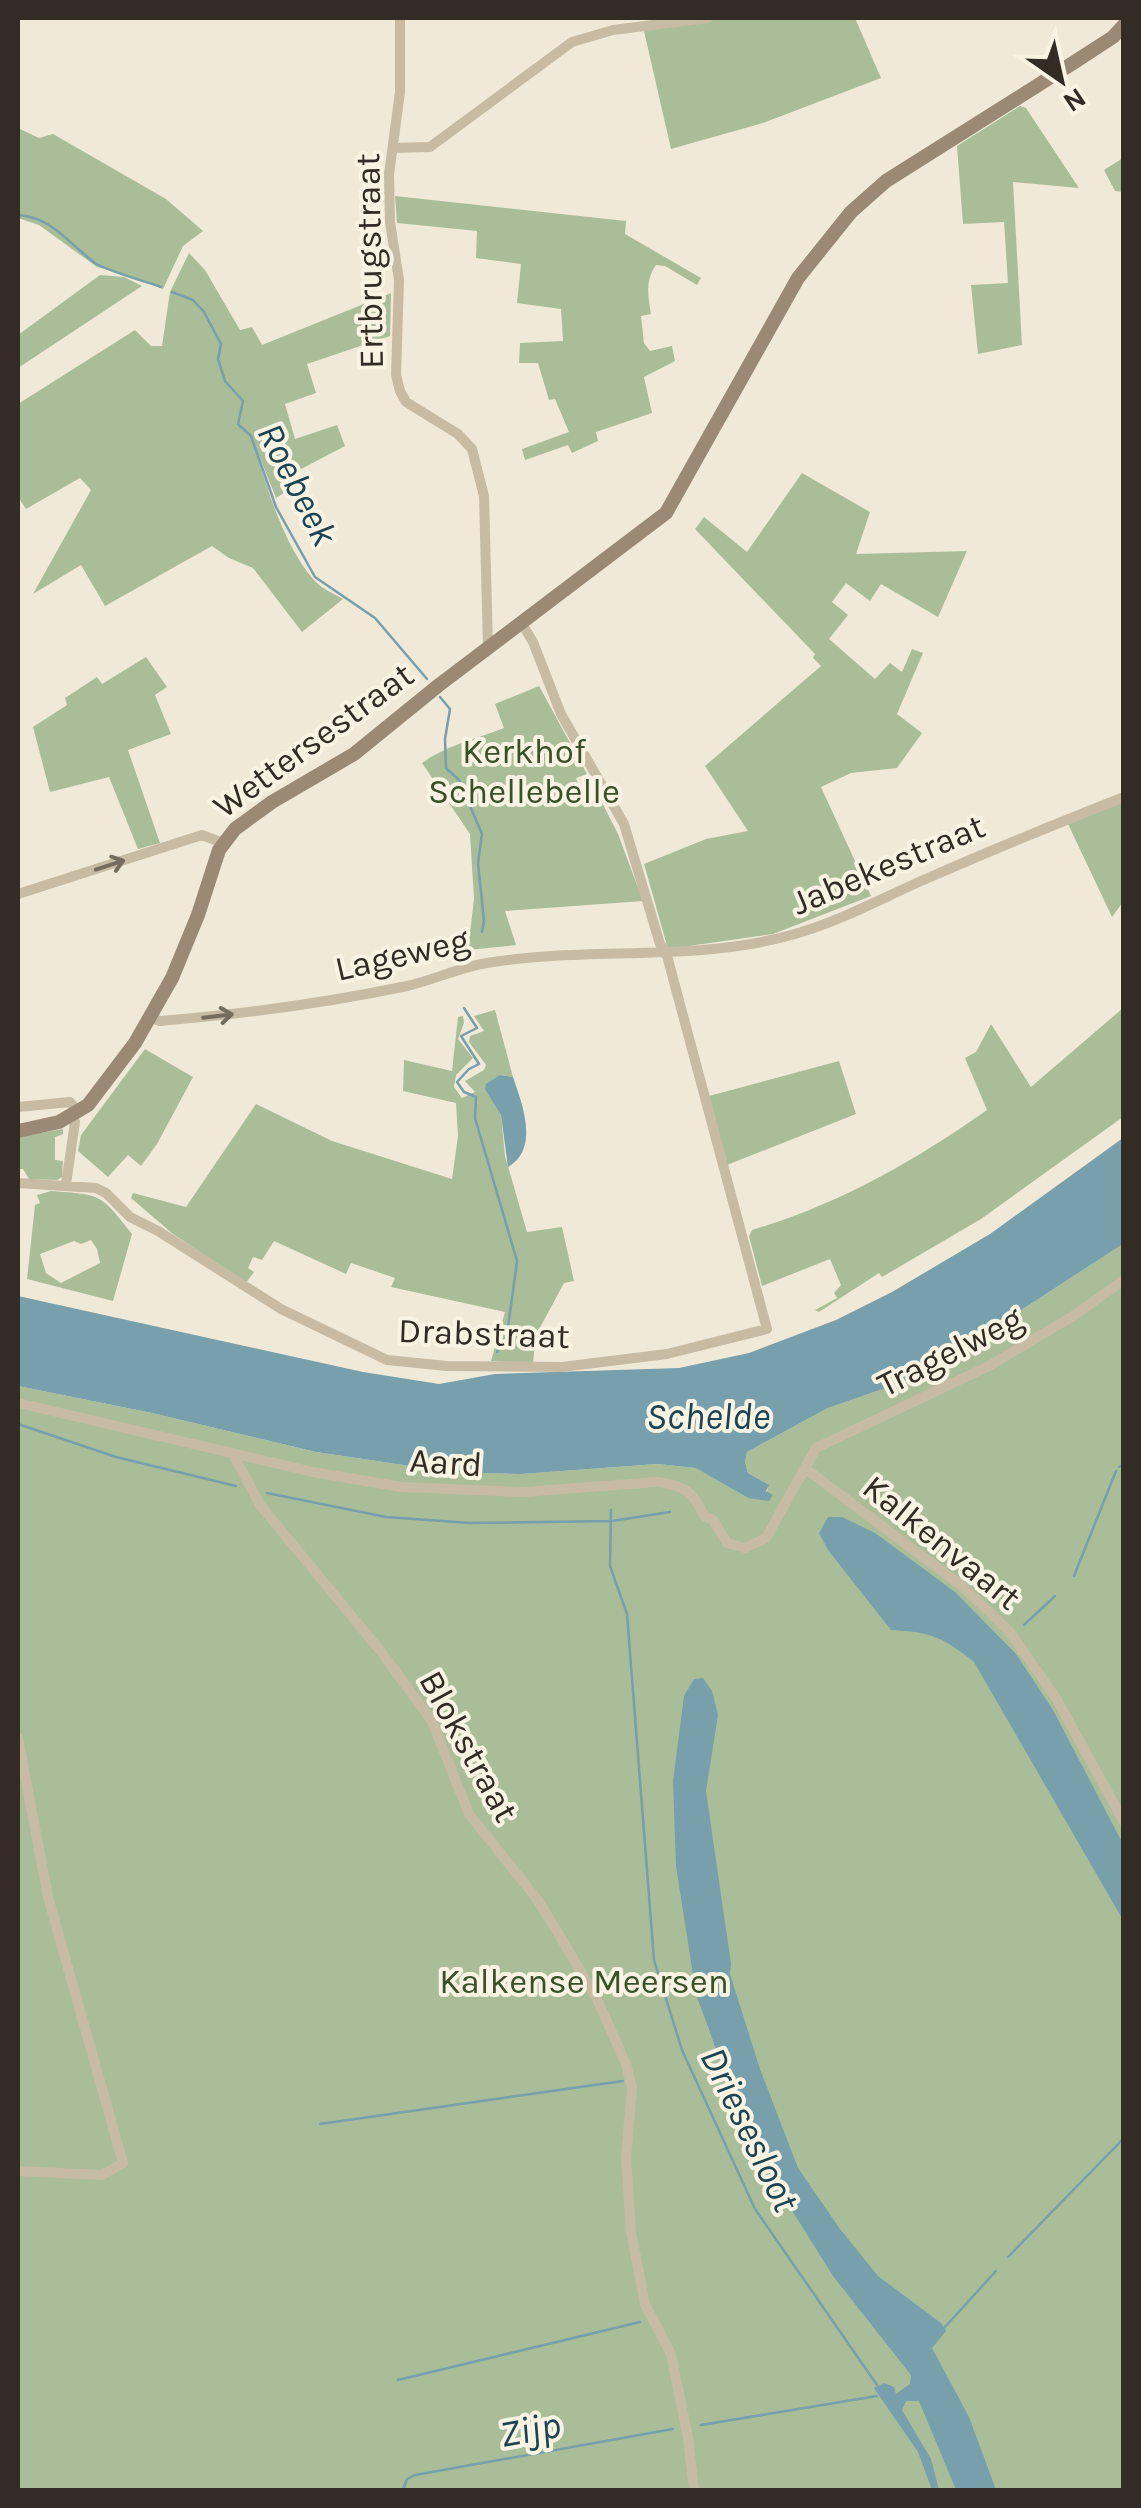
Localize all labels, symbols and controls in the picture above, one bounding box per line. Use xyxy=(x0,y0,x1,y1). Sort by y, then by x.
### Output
north arrow xyxy=(1011,30,1111,130)
text: N xyxy=(1057,81,1092,120)
street label: Ertbrugstraat xyxy=(347,153,392,369)
water label: Roebeek xyxy=(248,415,348,554)
street label: Wettersestraat xyxy=(205,654,421,827)
park label: Kerkhof Schellebelle xyxy=(428,731,620,812)
street label: Jabekestraat xyxy=(786,805,991,924)
one-way arrow xyxy=(94,854,126,872)
street label: Lageweg xyxy=(331,919,473,990)
one-way arrow xyxy=(202,1006,234,1025)
street label: Tragelweg xyxy=(871,1297,1030,1405)
street label: Drabstraat xyxy=(397,1310,570,1357)
water label: Schelde xyxy=(646,1394,770,1439)
street label: Aard xyxy=(408,1440,484,1485)
street label: Kalkenvaart xyxy=(855,1466,1029,1618)
street label: Blokstraat xyxy=(410,1664,527,1829)
park label: Kalkense Meersen xyxy=(439,1961,729,2002)
water label: Driesesloot xyxy=(691,2040,809,2220)
water label: Zijp xyxy=(496,2402,564,2457)

